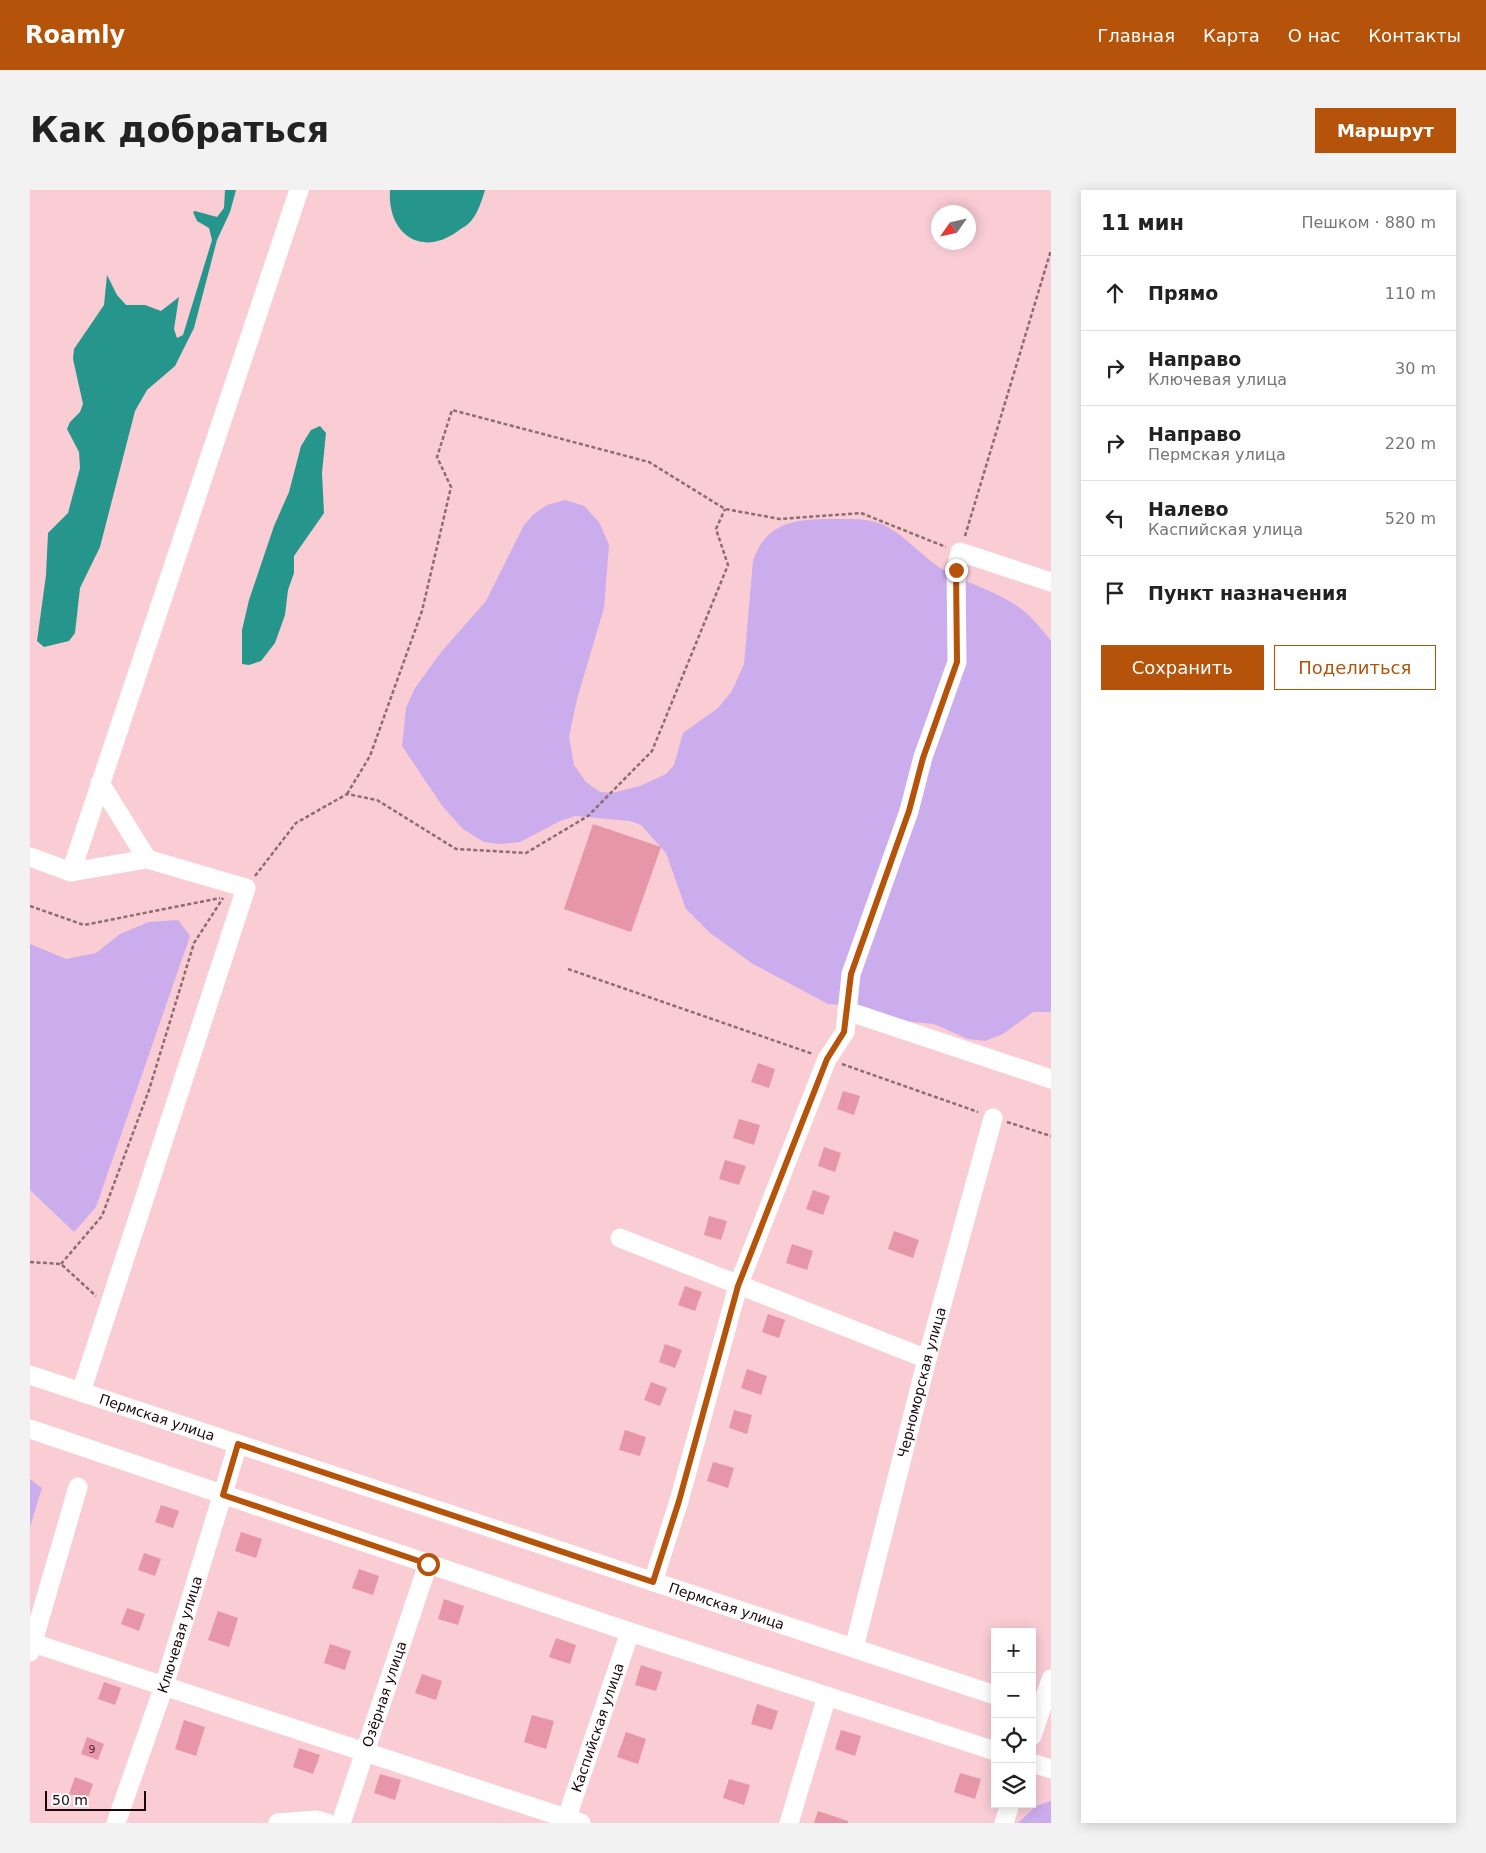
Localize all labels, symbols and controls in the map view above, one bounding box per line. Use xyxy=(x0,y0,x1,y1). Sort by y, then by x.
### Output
text: Roamly xyxy=(25,21,125,49)
text: Главная xyxy=(1097,25,1175,46)
text: Карта xyxy=(1203,25,1260,46)
text: О нас xyxy=(1288,25,1340,46)
text: Контакты xyxy=(1368,25,1461,46)
button: Маршрут xyxy=(1315,108,1456,153)
text: Как добраться xyxy=(30,110,329,150)
north arrow xyxy=(931,205,976,250)
text: 11 мин xyxy=(1101,211,1184,235)
text: Пешком · 880 m xyxy=(1301,213,1436,232)
icon: ahead xyxy=(1101,279,1129,307)
text: Прямо xyxy=(1148,282,1218,304)
text: 110 m xyxy=(1385,284,1436,303)
text: Направо xyxy=(1148,348,1241,370)
icon: right xyxy=(1101,354,1129,382)
text: 30 m xyxy=(1395,359,1436,378)
text: Ключевая улица xyxy=(1148,370,1287,389)
text: Направо xyxy=(1148,423,1241,445)
icon: right xyxy=(1101,429,1129,457)
text: 220 m xyxy=(1385,434,1436,453)
text: Пермская улица xyxy=(1148,445,1286,464)
text: Налево xyxy=(1148,498,1229,520)
icon: left xyxy=(1101,504,1129,532)
text: 520 m xyxy=(1385,509,1436,528)
text: Каспийская улица xyxy=(1148,520,1303,539)
route end xyxy=(945,559,968,582)
icon: arrive xyxy=(1101,579,1129,607)
text: Пункт назначения xyxy=(1148,582,1347,604)
button: Сохранить xyxy=(1101,645,1264,690)
button: Поделиться xyxy=(1274,645,1436,690)
street label: Черноморская улица xyxy=(894,1305,949,1459)
street label: Пермская улица xyxy=(97,1391,217,1444)
route start xyxy=(417,1553,440,1576)
street label: Ключевая улица xyxy=(154,1574,205,1695)
street label: Пермская улица xyxy=(667,1579,787,1633)
map controls xyxy=(991,1628,1036,1808)
button: + xyxy=(991,1628,1036,1673)
street label: Озёрная улица xyxy=(359,1639,410,1749)
street label: Каспийская улица xyxy=(568,1661,627,1794)
button: − xyxy=(991,1673,1036,1718)
button: locate xyxy=(991,1718,1036,1763)
house number: 9 xyxy=(89,1743,96,1756)
button: layers xyxy=(991,1763,1036,1808)
scale bar xyxy=(45,1788,146,1811)
text: 50 m xyxy=(52,1792,88,1808)

